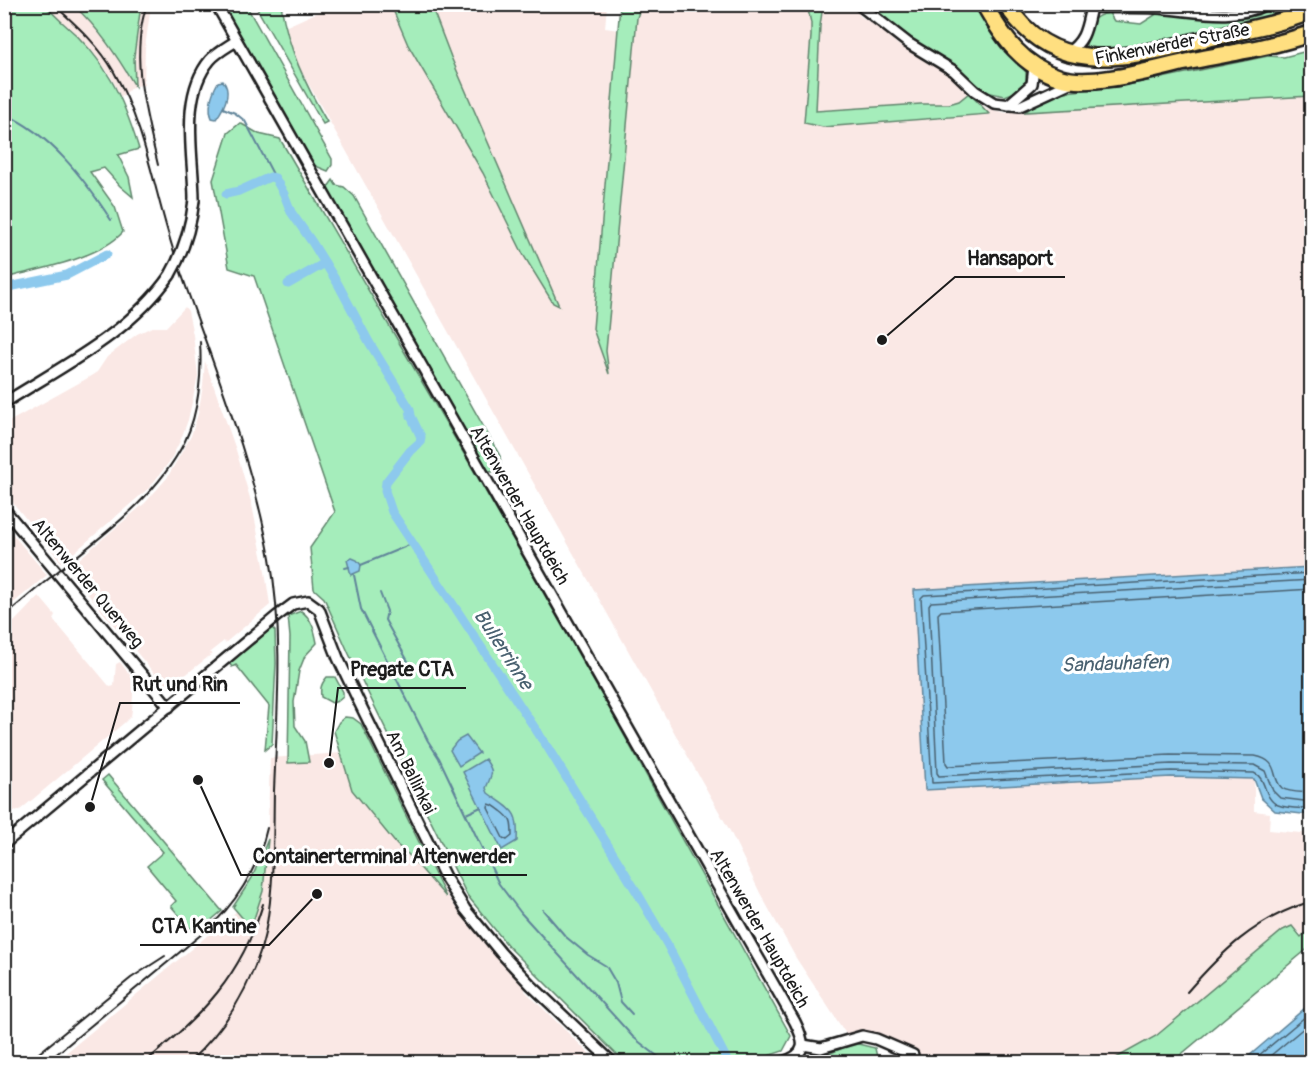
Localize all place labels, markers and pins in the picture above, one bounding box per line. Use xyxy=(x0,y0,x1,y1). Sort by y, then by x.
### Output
callout: Hansaport xyxy=(955,239,1065,277)
callout: Pregate CTA xyxy=(338,650,466,688)
callout: Rut und Rin xyxy=(120,665,240,703)
callout: Containerterminal Altenwerder xyxy=(241,837,527,875)
callout: CTA Kantine xyxy=(140,907,269,945)

